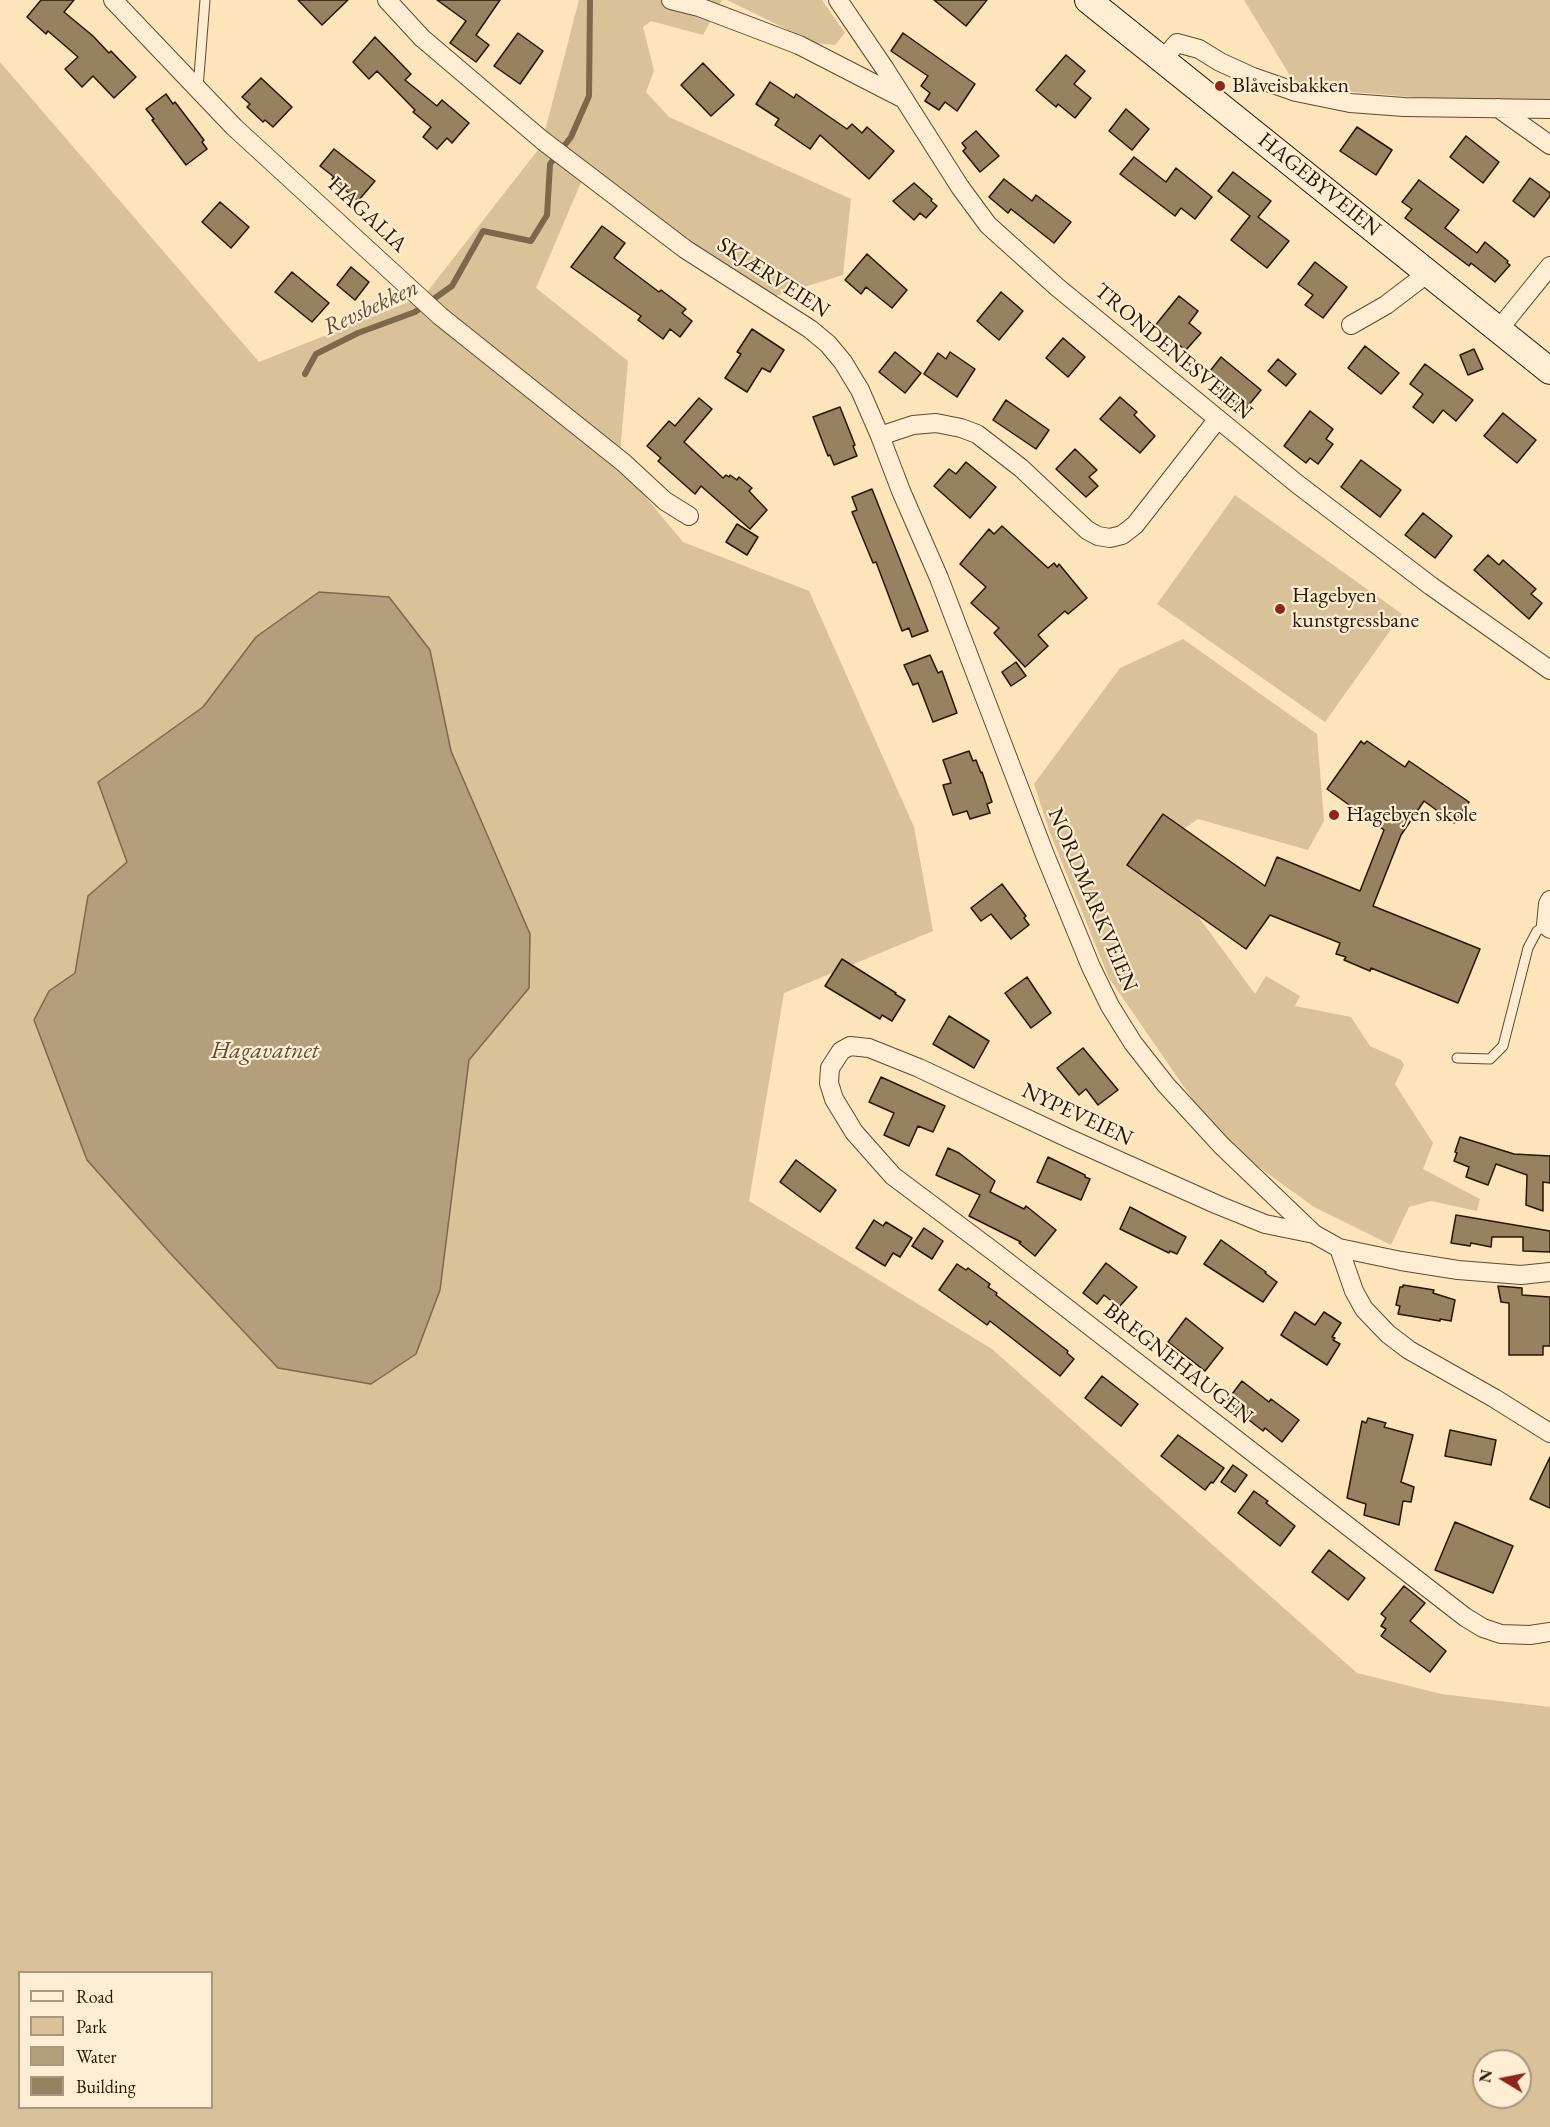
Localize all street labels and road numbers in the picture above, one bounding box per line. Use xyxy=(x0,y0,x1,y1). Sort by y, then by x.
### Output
street label: HAGEBYVEIEN xyxy=(1252,127,1386,243)
street label: HAGALIA xyxy=(322,172,412,258)
street label: SKJÆRVEIEN xyxy=(712,232,834,324)
street label: TRONDENESVEIEN xyxy=(1089,278,1257,426)
street label: NORDMARKVEIEN xyxy=(1041,804,1143,996)
street label: NYPEVEIEN xyxy=(1017,1078,1137,1152)
street label: BREGNEHAUGEN xyxy=(1098,1298,1258,1430)

